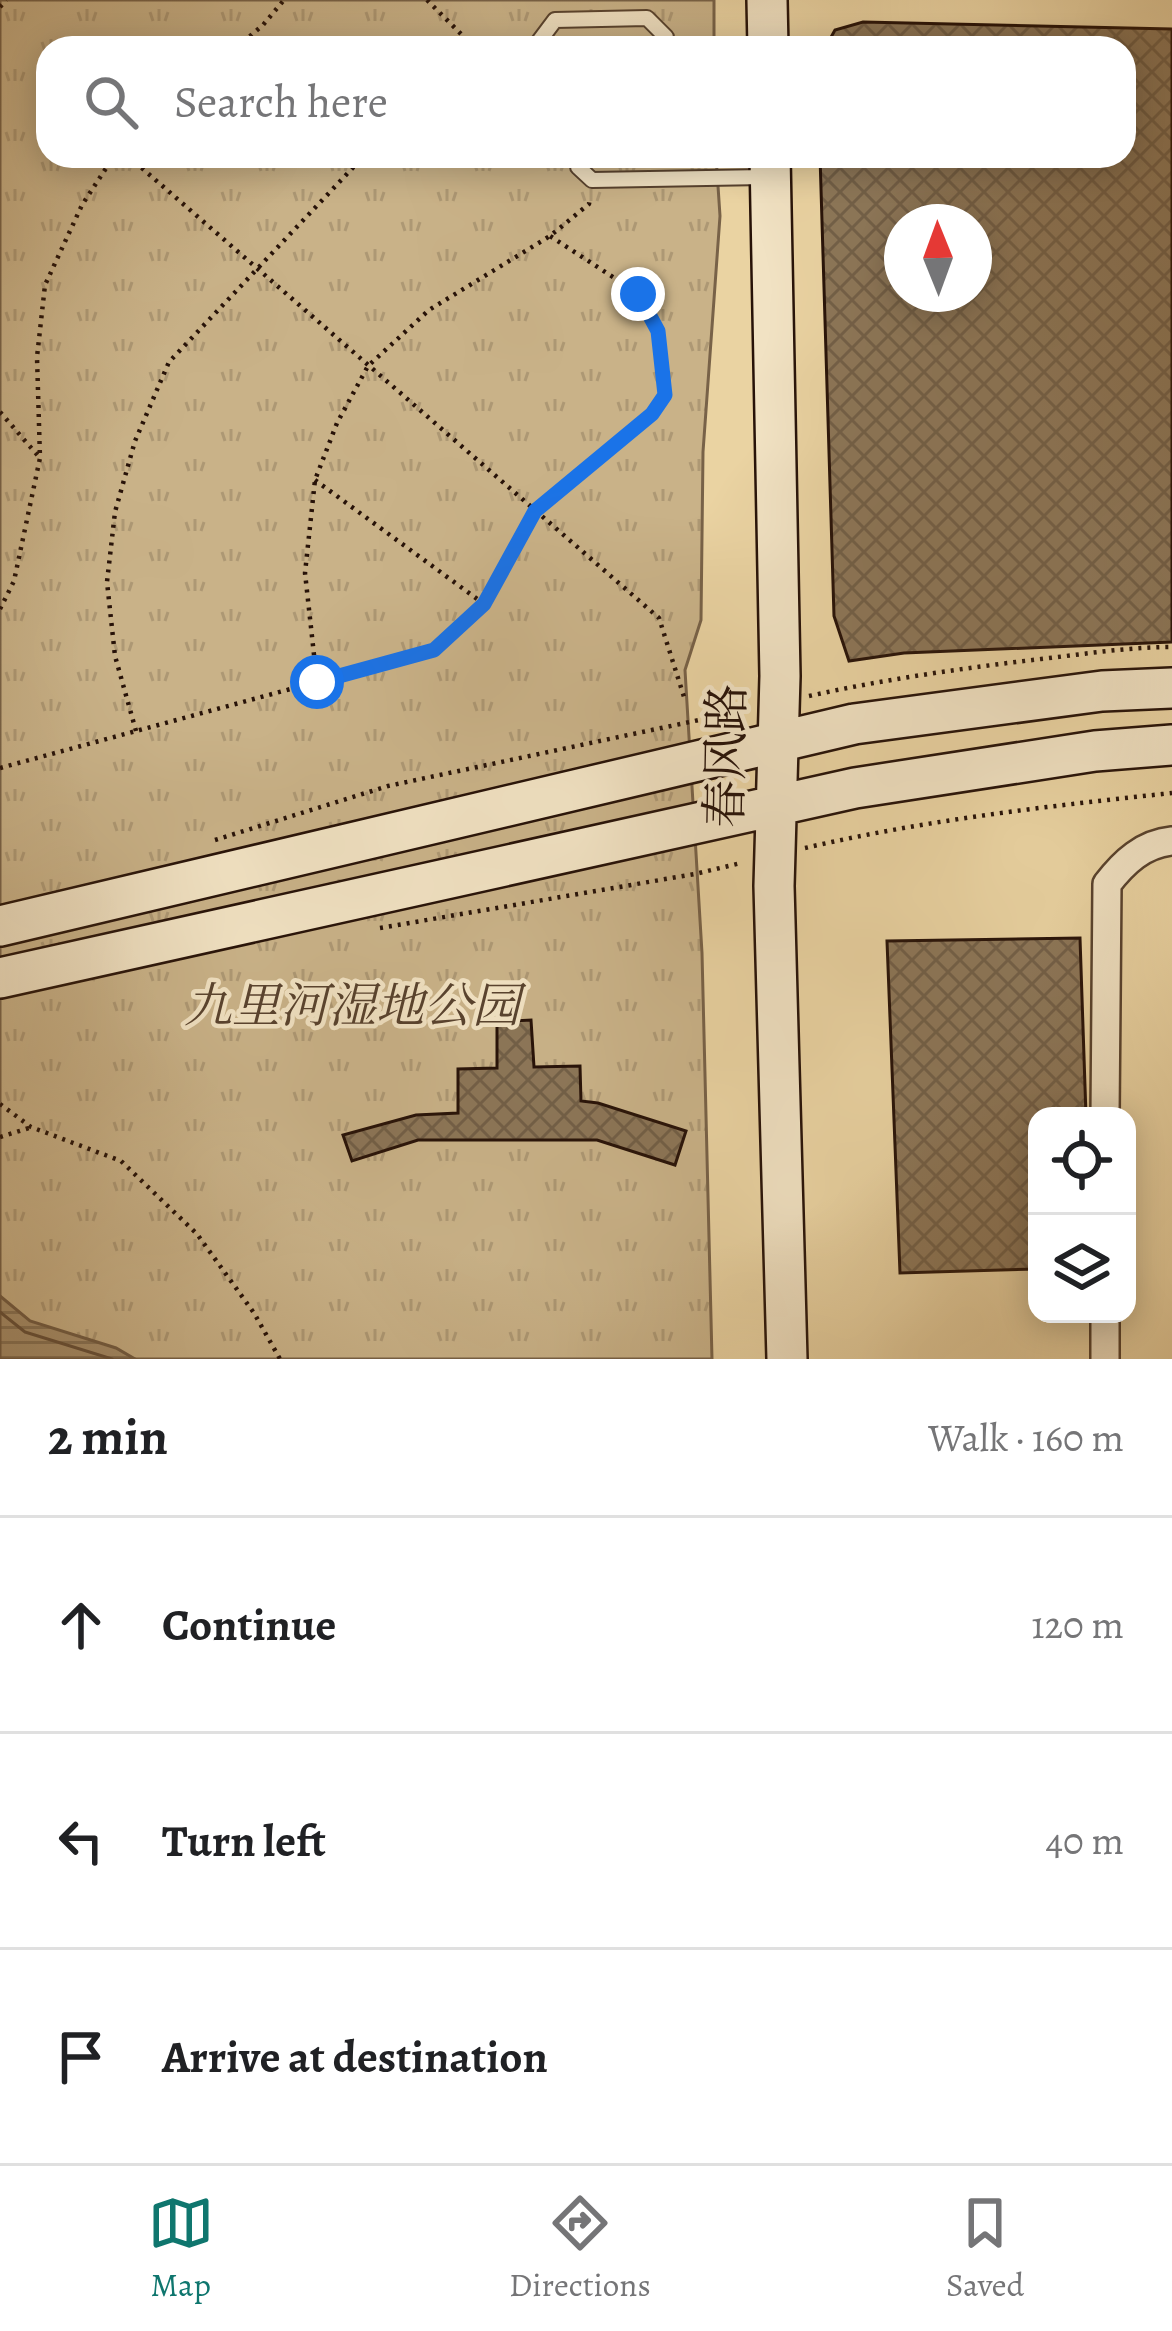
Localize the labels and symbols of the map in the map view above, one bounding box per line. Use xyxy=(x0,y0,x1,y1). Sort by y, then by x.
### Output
north arrow xyxy=(884,204,992,312)
route end xyxy=(611,267,665,321)
route start xyxy=(290,655,344,709)
street label: 春风路 xyxy=(692,683,760,829)
park label: 九里河湿地公园 xyxy=(184,973,527,1039)

